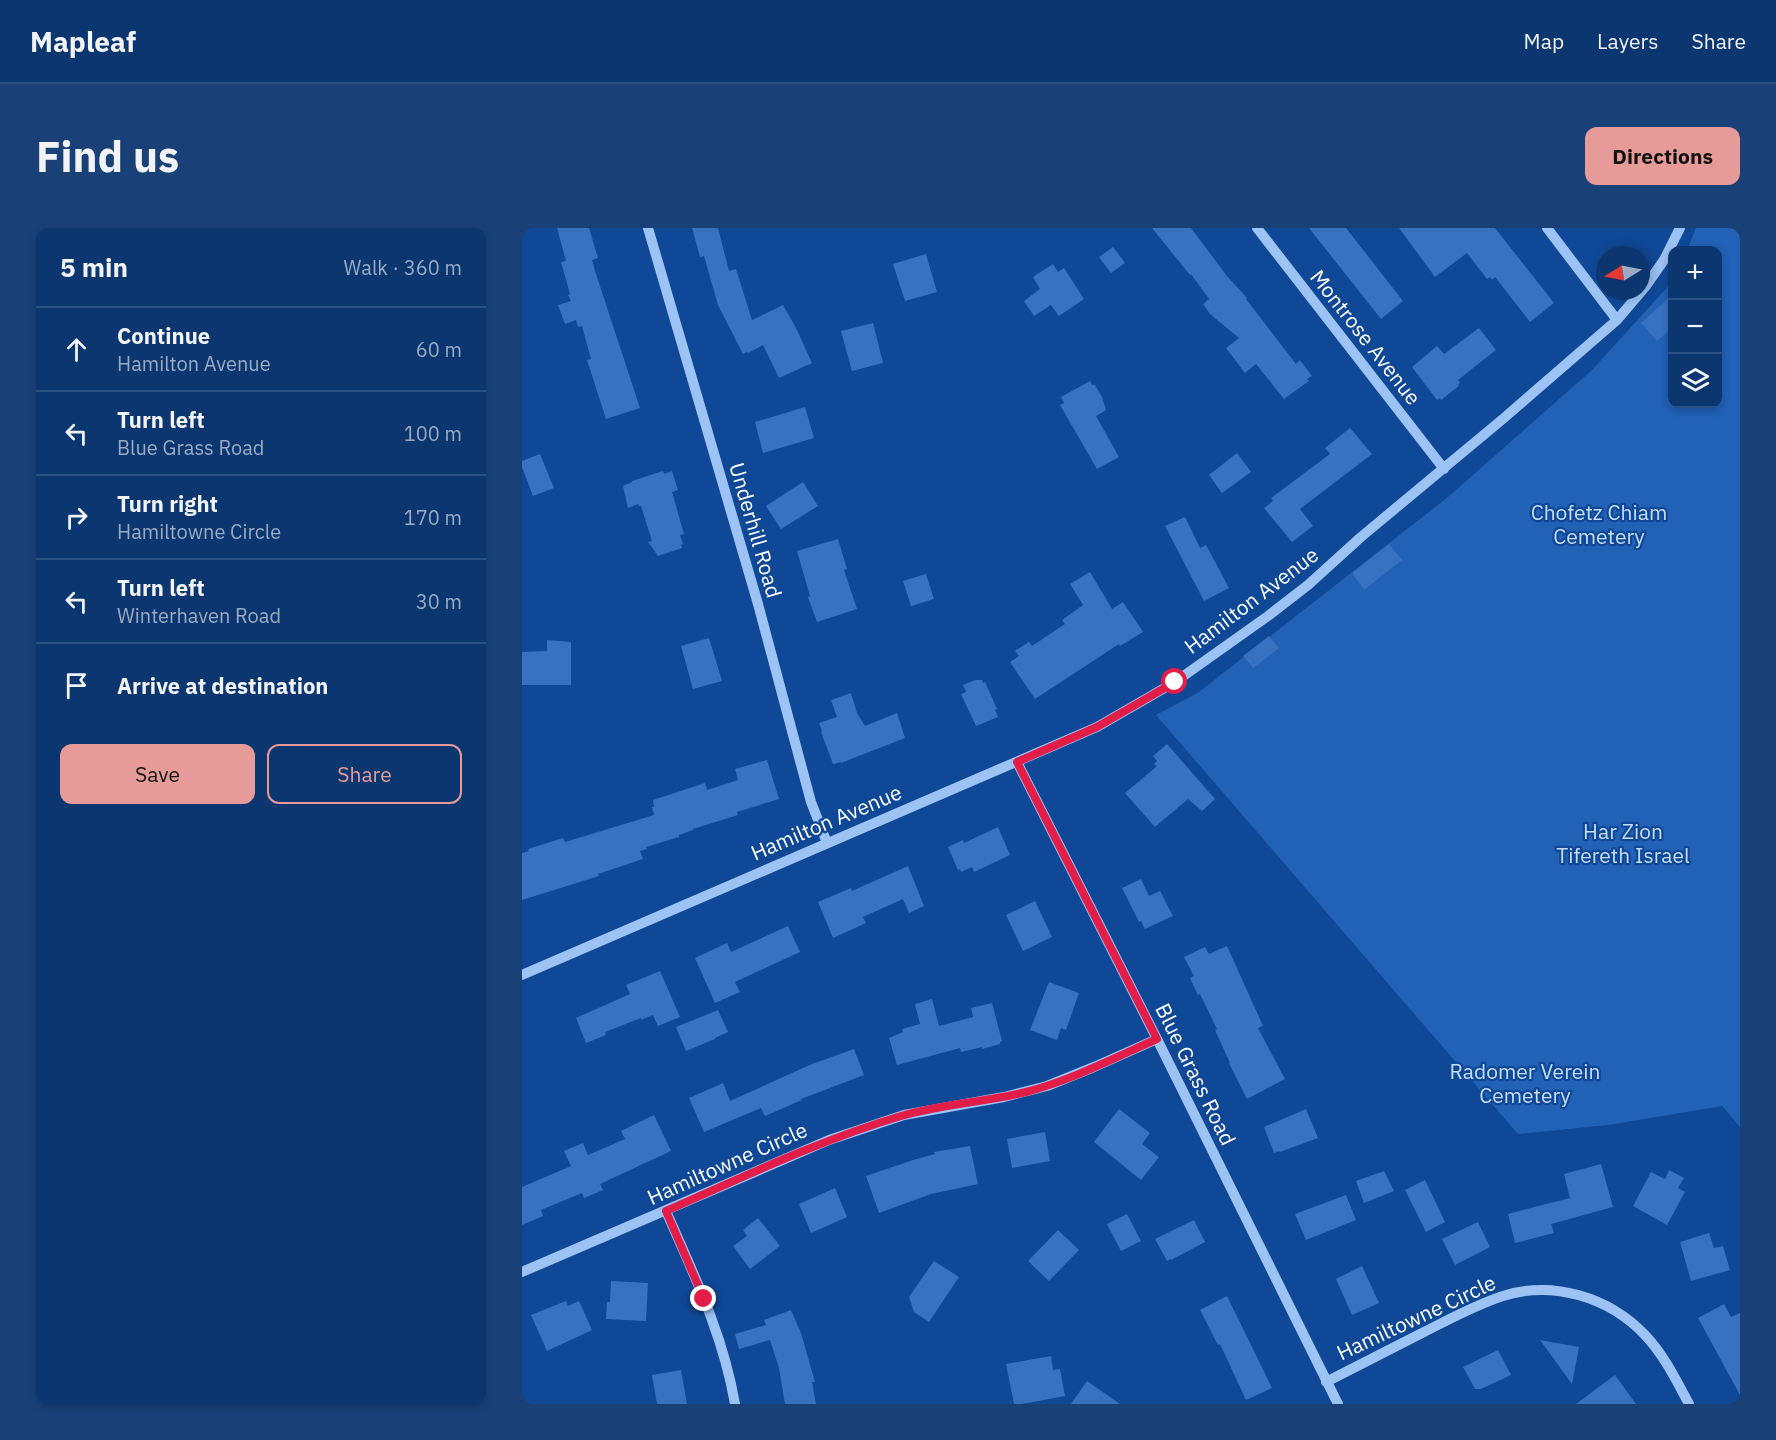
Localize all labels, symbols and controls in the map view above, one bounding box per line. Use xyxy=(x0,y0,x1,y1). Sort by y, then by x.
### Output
text: Mapleaf xyxy=(30,23,136,60)
text: Map xyxy=(1524,27,1564,55)
text: Layers xyxy=(1597,27,1659,55)
text: Share xyxy=(1692,27,1746,55)
button: Directions xyxy=(1585,127,1740,185)
text: Find us xyxy=(36,129,179,184)
north arrow xyxy=(1596,246,1650,300)
map controls xyxy=(1668,246,1722,408)
button: + xyxy=(1668,246,1722,300)
text: 5 min xyxy=(60,250,128,284)
text: Walk · 360 m xyxy=(344,254,462,281)
street label: Montrose Avenue xyxy=(1304,264,1428,410)
button: − xyxy=(1668,300,1722,354)
text: Continue xyxy=(117,321,210,350)
icon: ahead xyxy=(60,333,93,366)
text: 60 m xyxy=(416,336,462,363)
text: Hamilton Avenue xyxy=(117,350,271,377)
button: layers xyxy=(1668,354,1722,408)
text: Turn left xyxy=(117,405,205,434)
icon: left xyxy=(60,417,93,450)
text: 100 m xyxy=(404,420,462,447)
text: Blue Grass Road xyxy=(117,434,264,461)
street label: Underhill Road xyxy=(723,459,789,601)
text: Turn right xyxy=(117,489,218,518)
park label: Chofetz Chiam Cemetery xyxy=(1531,498,1667,550)
icon: right xyxy=(60,501,93,534)
text: 170 m xyxy=(404,504,462,531)
text: Hamiltowne Circle xyxy=(117,518,281,545)
street label: Hamilton Avenue xyxy=(1178,540,1324,660)
text: Turn left xyxy=(117,573,205,602)
icon: left xyxy=(60,585,93,618)
text: 30 m xyxy=(416,588,462,615)
text: Winterhaven Road xyxy=(117,602,281,629)
route start xyxy=(1161,668,1187,694)
icon: arrive xyxy=(60,669,93,702)
text: Arrive at destination xyxy=(117,671,328,700)
button: Save xyxy=(60,744,255,804)
button: Share xyxy=(267,744,462,804)
street label: Hamilton Avenue xyxy=(746,778,906,866)
park label: Har Zion Tifereth Israel xyxy=(1556,817,1690,869)
street label: Blue Grass Road xyxy=(1149,998,1243,1150)
park label: Radomer Verein Cemetery xyxy=(1450,1057,1600,1109)
street label: Hamiltowne Circle xyxy=(643,1115,811,1211)
street label: Hamiltowne Circle xyxy=(1332,1268,1500,1366)
route end xyxy=(690,1285,716,1311)

